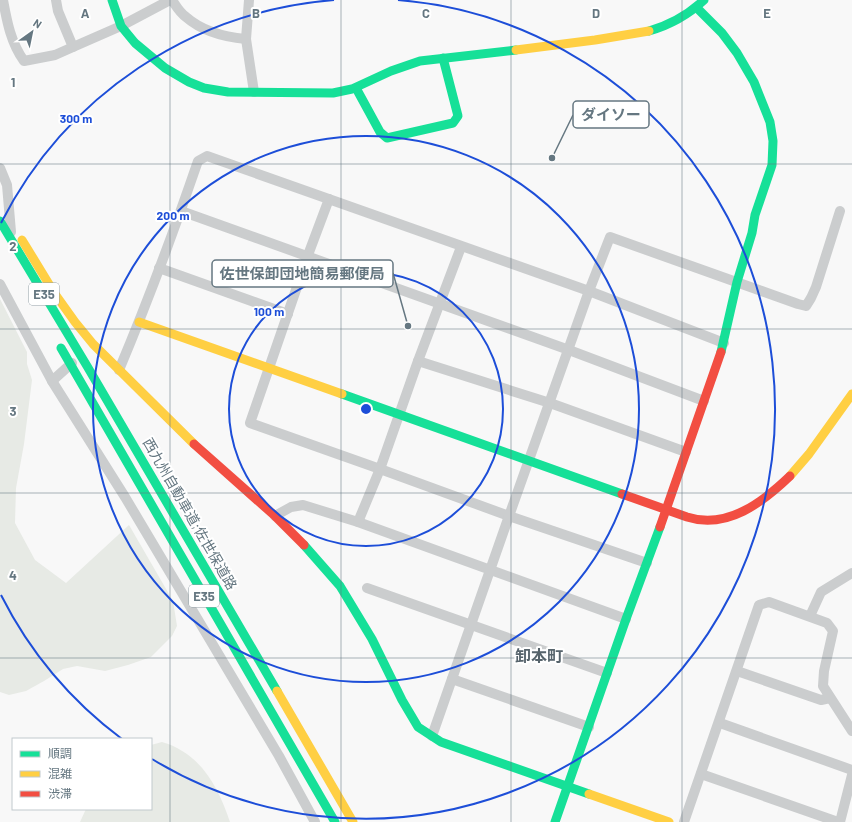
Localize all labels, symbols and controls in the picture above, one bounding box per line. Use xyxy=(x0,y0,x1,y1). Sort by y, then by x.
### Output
text: A xyxy=(81,5,90,21)
text: B xyxy=(252,5,260,21)
text: C xyxy=(422,5,430,21)
text: D xyxy=(592,5,600,21)
text: E xyxy=(763,5,771,21)
north arrow xyxy=(12,12,52,52)
text: N xyxy=(31,16,44,31)
text: 1 xyxy=(11,74,15,90)
callout: ダイソー xyxy=(573,101,649,128)
text: ダイソー xyxy=(581,105,641,123)
text: 300 m xyxy=(60,111,92,125)
text: 200 m xyxy=(157,208,189,222)
text: 2 xyxy=(9,238,17,254)
callout: 佐世保卸団地簡易郵便局 xyxy=(212,260,393,287)
text: 佐世保卸団地簡易郵便局 xyxy=(219,264,385,282)
road number: E35 xyxy=(29,283,59,305)
text: 100 m xyxy=(254,304,284,318)
centre of rings xyxy=(359,402,373,416)
text: 3 xyxy=(9,403,17,419)
street label: 西九州自動車道;佐世保道路 xyxy=(140,435,241,593)
text: 4 xyxy=(9,567,17,583)
road number: E35 xyxy=(189,585,219,607)
district label: 卸本町 xyxy=(515,646,563,665)
legend xyxy=(12,738,152,810)
text: 順調 xyxy=(48,746,72,760)
text: 混雑 xyxy=(48,766,72,780)
text: 渋滞 xyxy=(48,786,72,800)

